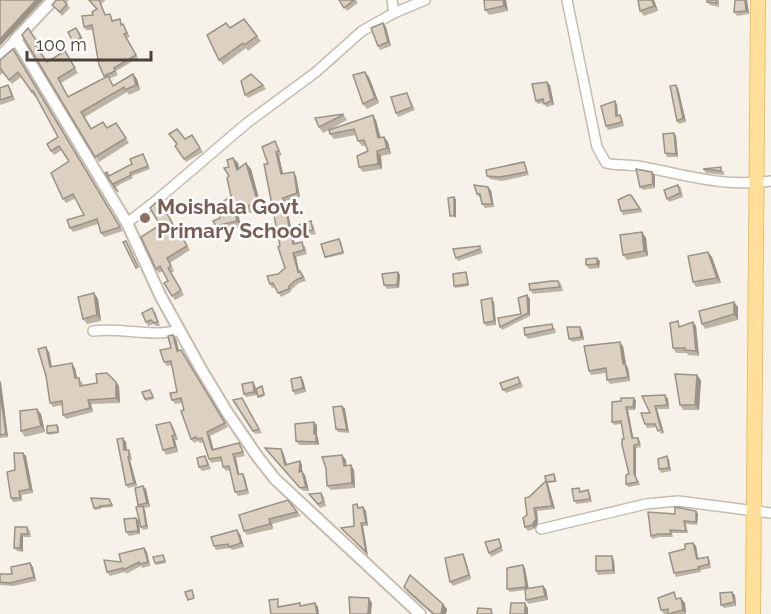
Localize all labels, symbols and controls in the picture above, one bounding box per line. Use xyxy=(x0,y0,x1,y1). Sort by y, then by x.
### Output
scale bar xyxy=(27,24,152,62)
text: 100 m xyxy=(36,34,87,55)
place label: Moishala Govt. Primary School xyxy=(157,194,309,243)
marker: Moishala Govt. Primary School xyxy=(138,211,152,225)

